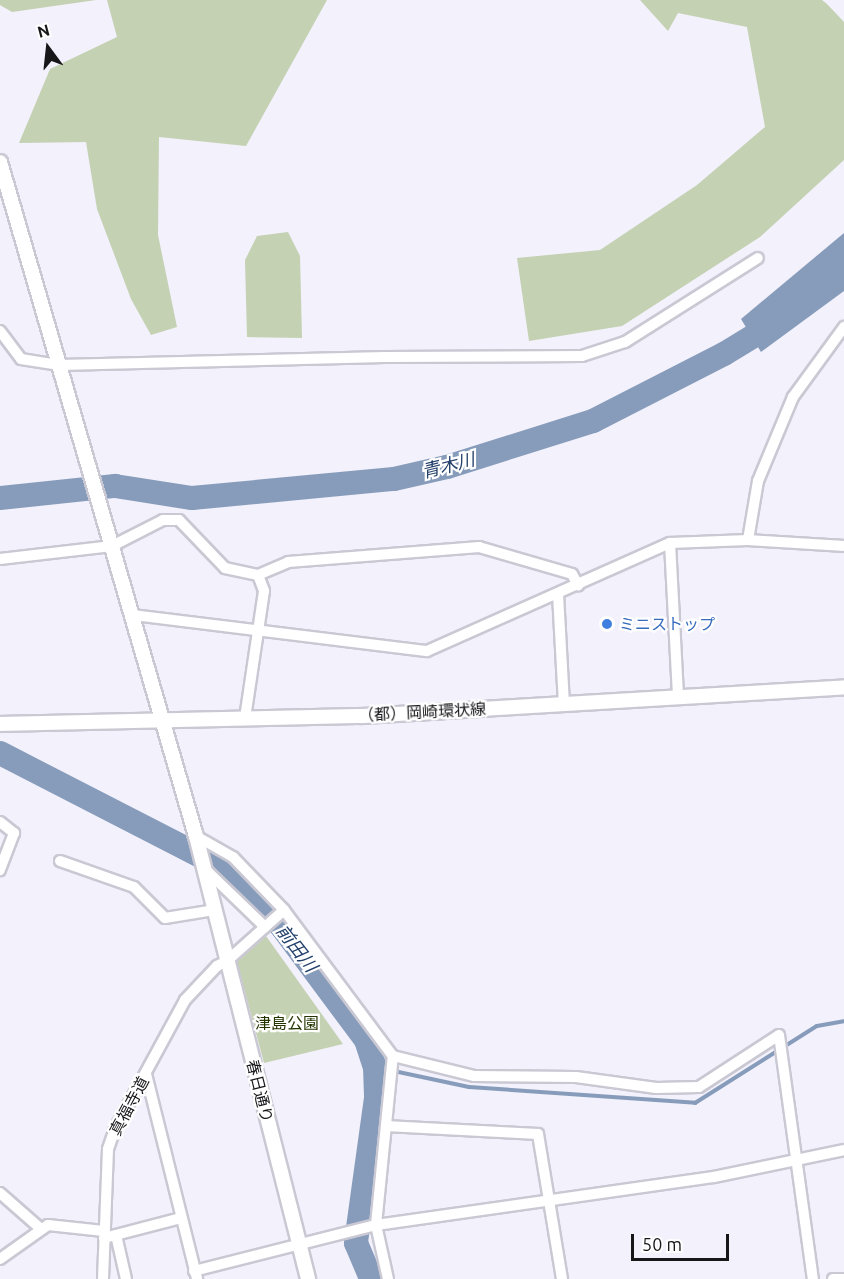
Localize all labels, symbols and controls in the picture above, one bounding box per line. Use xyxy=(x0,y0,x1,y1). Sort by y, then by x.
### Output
north arrow xyxy=(18,18,78,78)
text: N xyxy=(35,20,51,41)
water label: 青木川 xyxy=(419,448,477,482)
place label: ミニストップ xyxy=(619,614,715,634)
marker: ミニストップ xyxy=(600,617,614,631)
street label: （都）岡崎環状線 xyxy=(358,699,486,725)
water label: 前田川 xyxy=(272,920,322,976)
park label: 津島公園 xyxy=(255,1013,319,1033)
street label: 春日通り xyxy=(243,1058,277,1124)
street label: 真福寺道 xyxy=(106,1073,152,1139)
scale bar xyxy=(634,1222,732,1260)
text: 50 m xyxy=(642,1234,682,1254)

